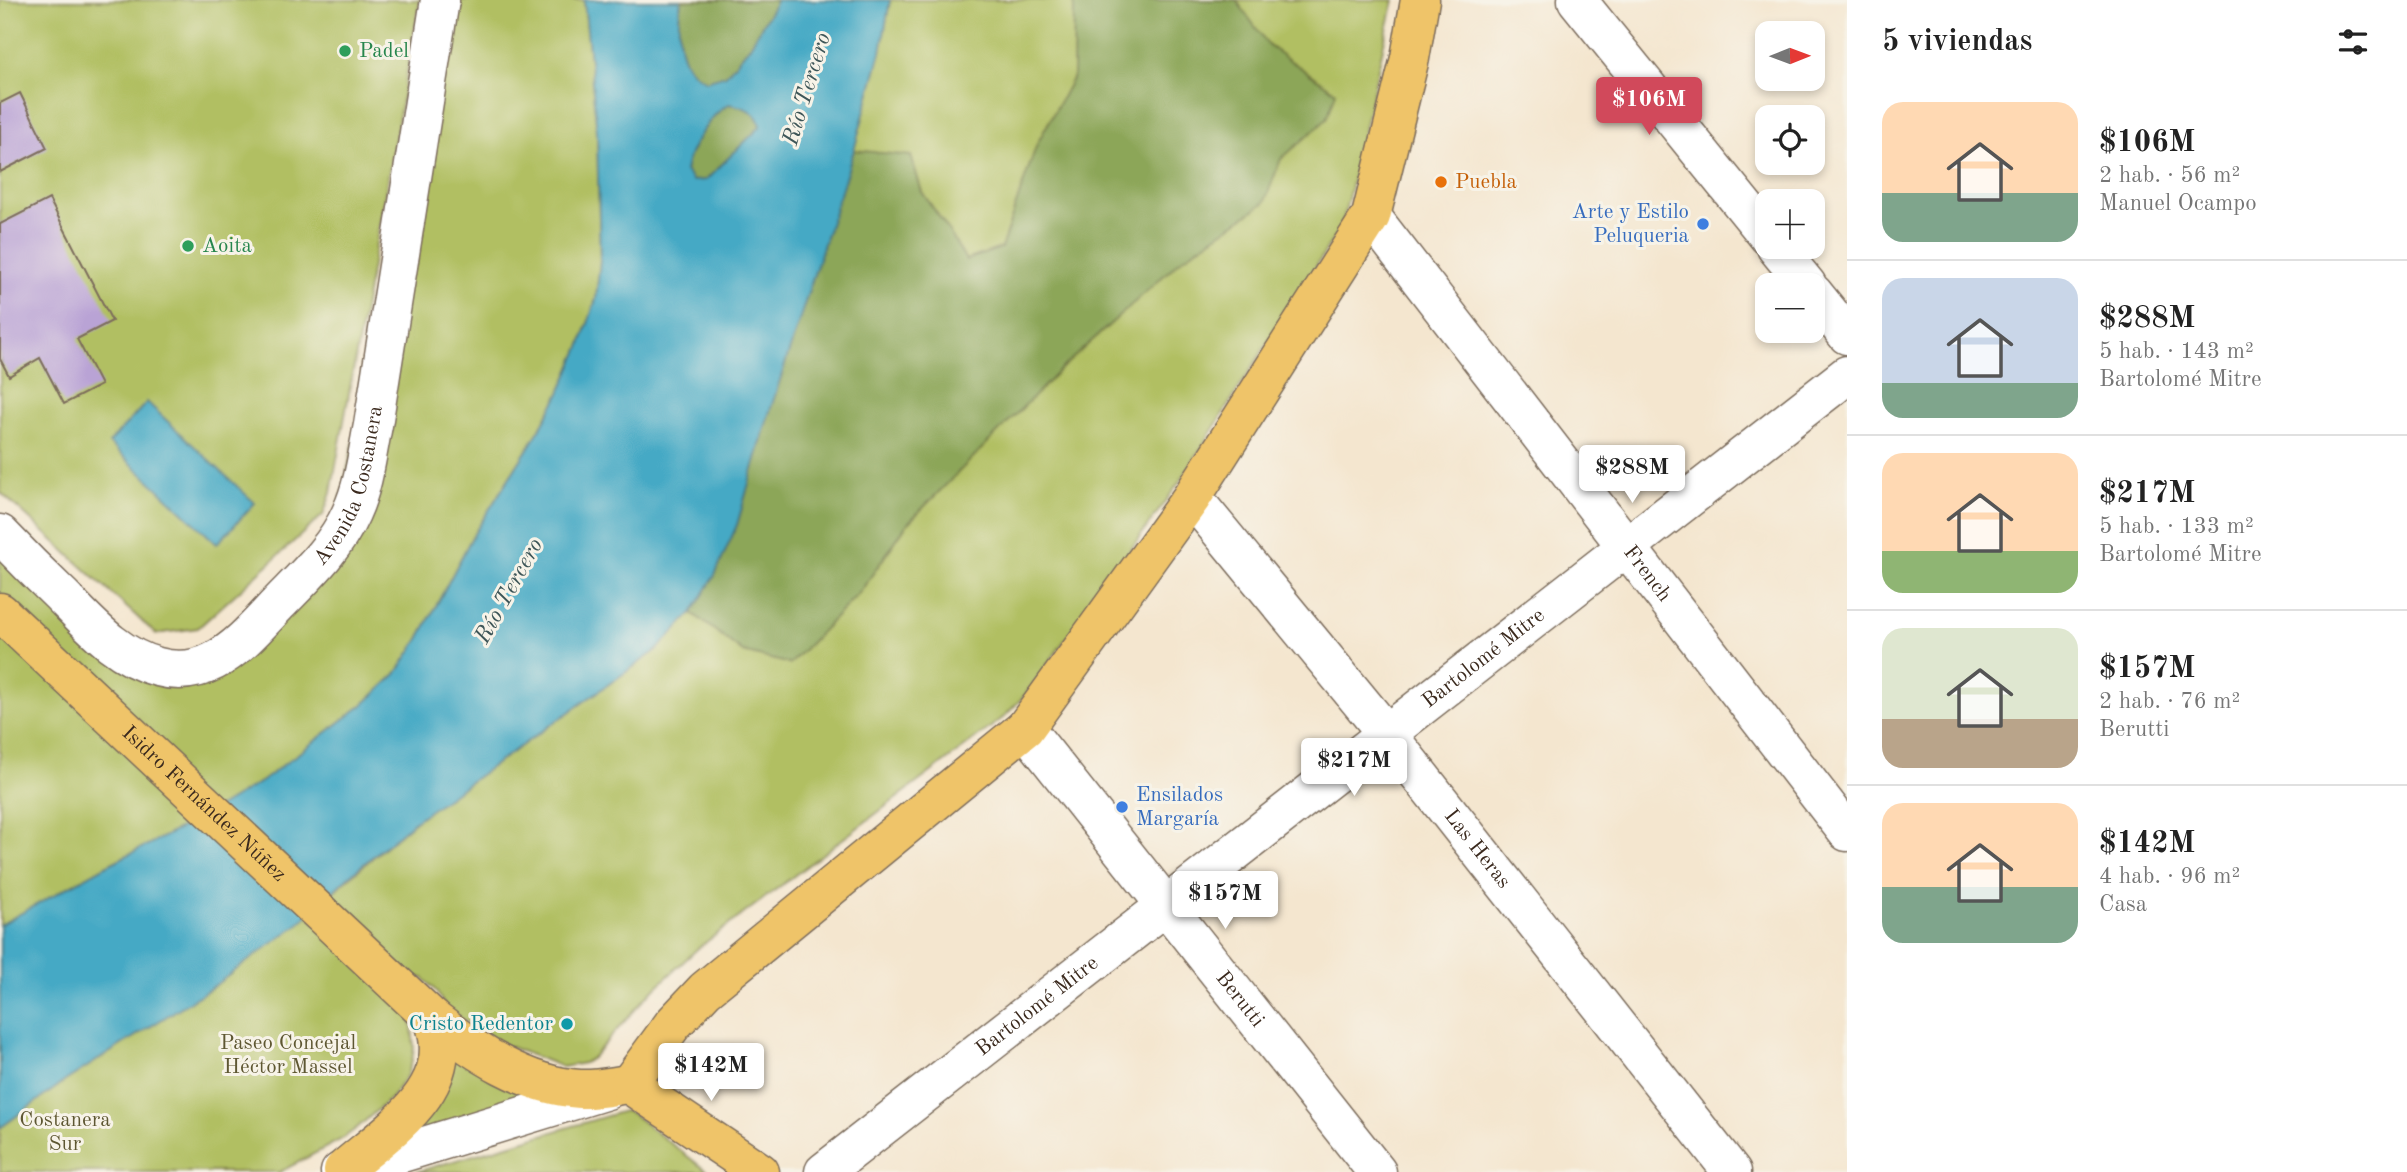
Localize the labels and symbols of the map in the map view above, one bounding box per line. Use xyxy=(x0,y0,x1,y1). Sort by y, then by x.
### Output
north arrow xyxy=(1755,21,1825,91)
water label: Río Tercero xyxy=(779,30,835,149)
place label: Padel xyxy=(359,41,409,62)
marker: Padel xyxy=(337,43,353,59)
pin: $106M xyxy=(1600,78,1698,137)
place label: Puebla xyxy=(1455,172,1517,193)
marker: Puebla xyxy=(1433,174,1449,190)
place label: Arte y Estilo Peluqueria xyxy=(1572,202,1689,247)
marker: Arte y Estilo Peluqueria xyxy=(1695,216,1711,232)
place label: Aoita xyxy=(202,236,252,257)
marker: Aoita xyxy=(180,238,196,254)
street label: Avenida Costanera xyxy=(310,404,386,569)
pin: $288M xyxy=(1583,446,1681,505)
water label: Río Tercero xyxy=(470,535,547,648)
street label: French xyxy=(1619,542,1675,606)
street label: Bartolomé Mitre xyxy=(1418,604,1549,712)
street label: Isidro Fernández Núñez xyxy=(118,722,290,886)
pin: $217M xyxy=(1305,738,1403,798)
place label: Ensilados Margaría xyxy=(1136,785,1223,830)
marker: Ensilados Margaría xyxy=(1114,799,1130,815)
street label: Las Heras xyxy=(1440,805,1515,892)
pin: $157M xyxy=(1176,872,1274,931)
street label: Bartolomé Mitre xyxy=(972,952,1102,1060)
street label: Berutti xyxy=(1212,967,1268,1031)
place label: Cristo Redentor xyxy=(409,1014,553,1035)
marker: Cristo Redentor xyxy=(559,1016,575,1032)
park label: Paseo Concejal Héctor Massel xyxy=(220,1033,356,1078)
pin: $142M xyxy=(662,1044,760,1103)
park label: Costanera Sur xyxy=(19,1110,111,1155)

